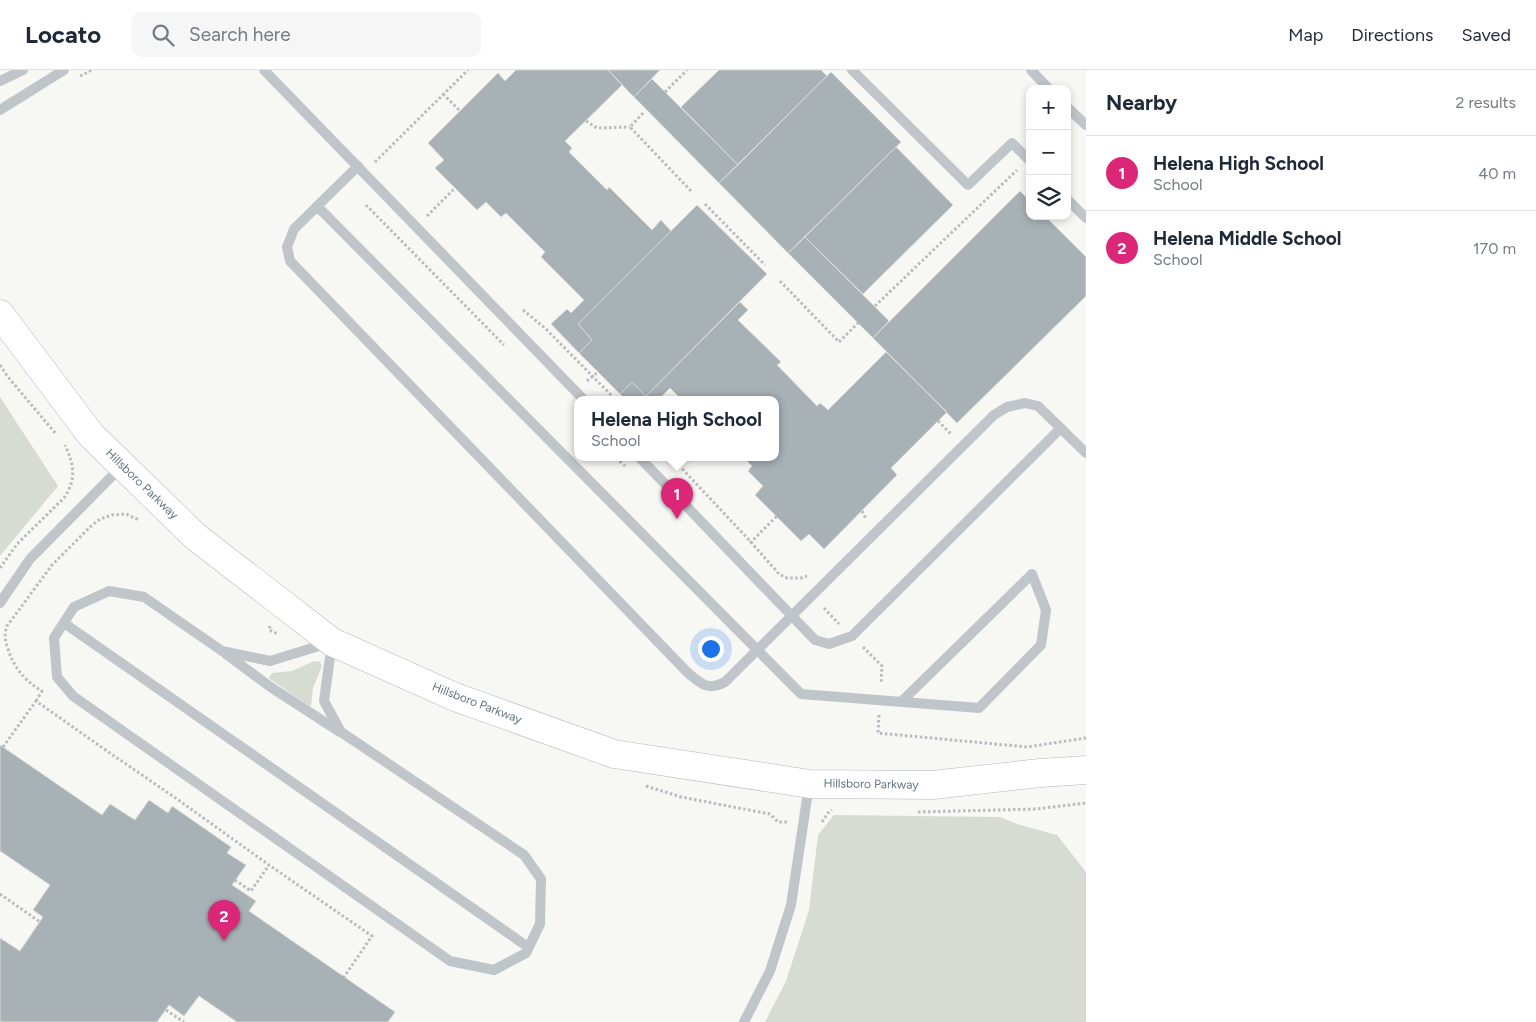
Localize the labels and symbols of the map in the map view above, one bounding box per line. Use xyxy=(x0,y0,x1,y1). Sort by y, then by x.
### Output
street label: Hillsboro Parkway xyxy=(103,446,182,523)
pin: 1 xyxy=(661,478,693,519)
your location xyxy=(698,636,724,662)
street label: Hillsboro Parkway xyxy=(430,679,525,727)
street label: Hillsboro Parkway xyxy=(823,776,919,792)
pin: 2 xyxy=(208,900,240,941)

